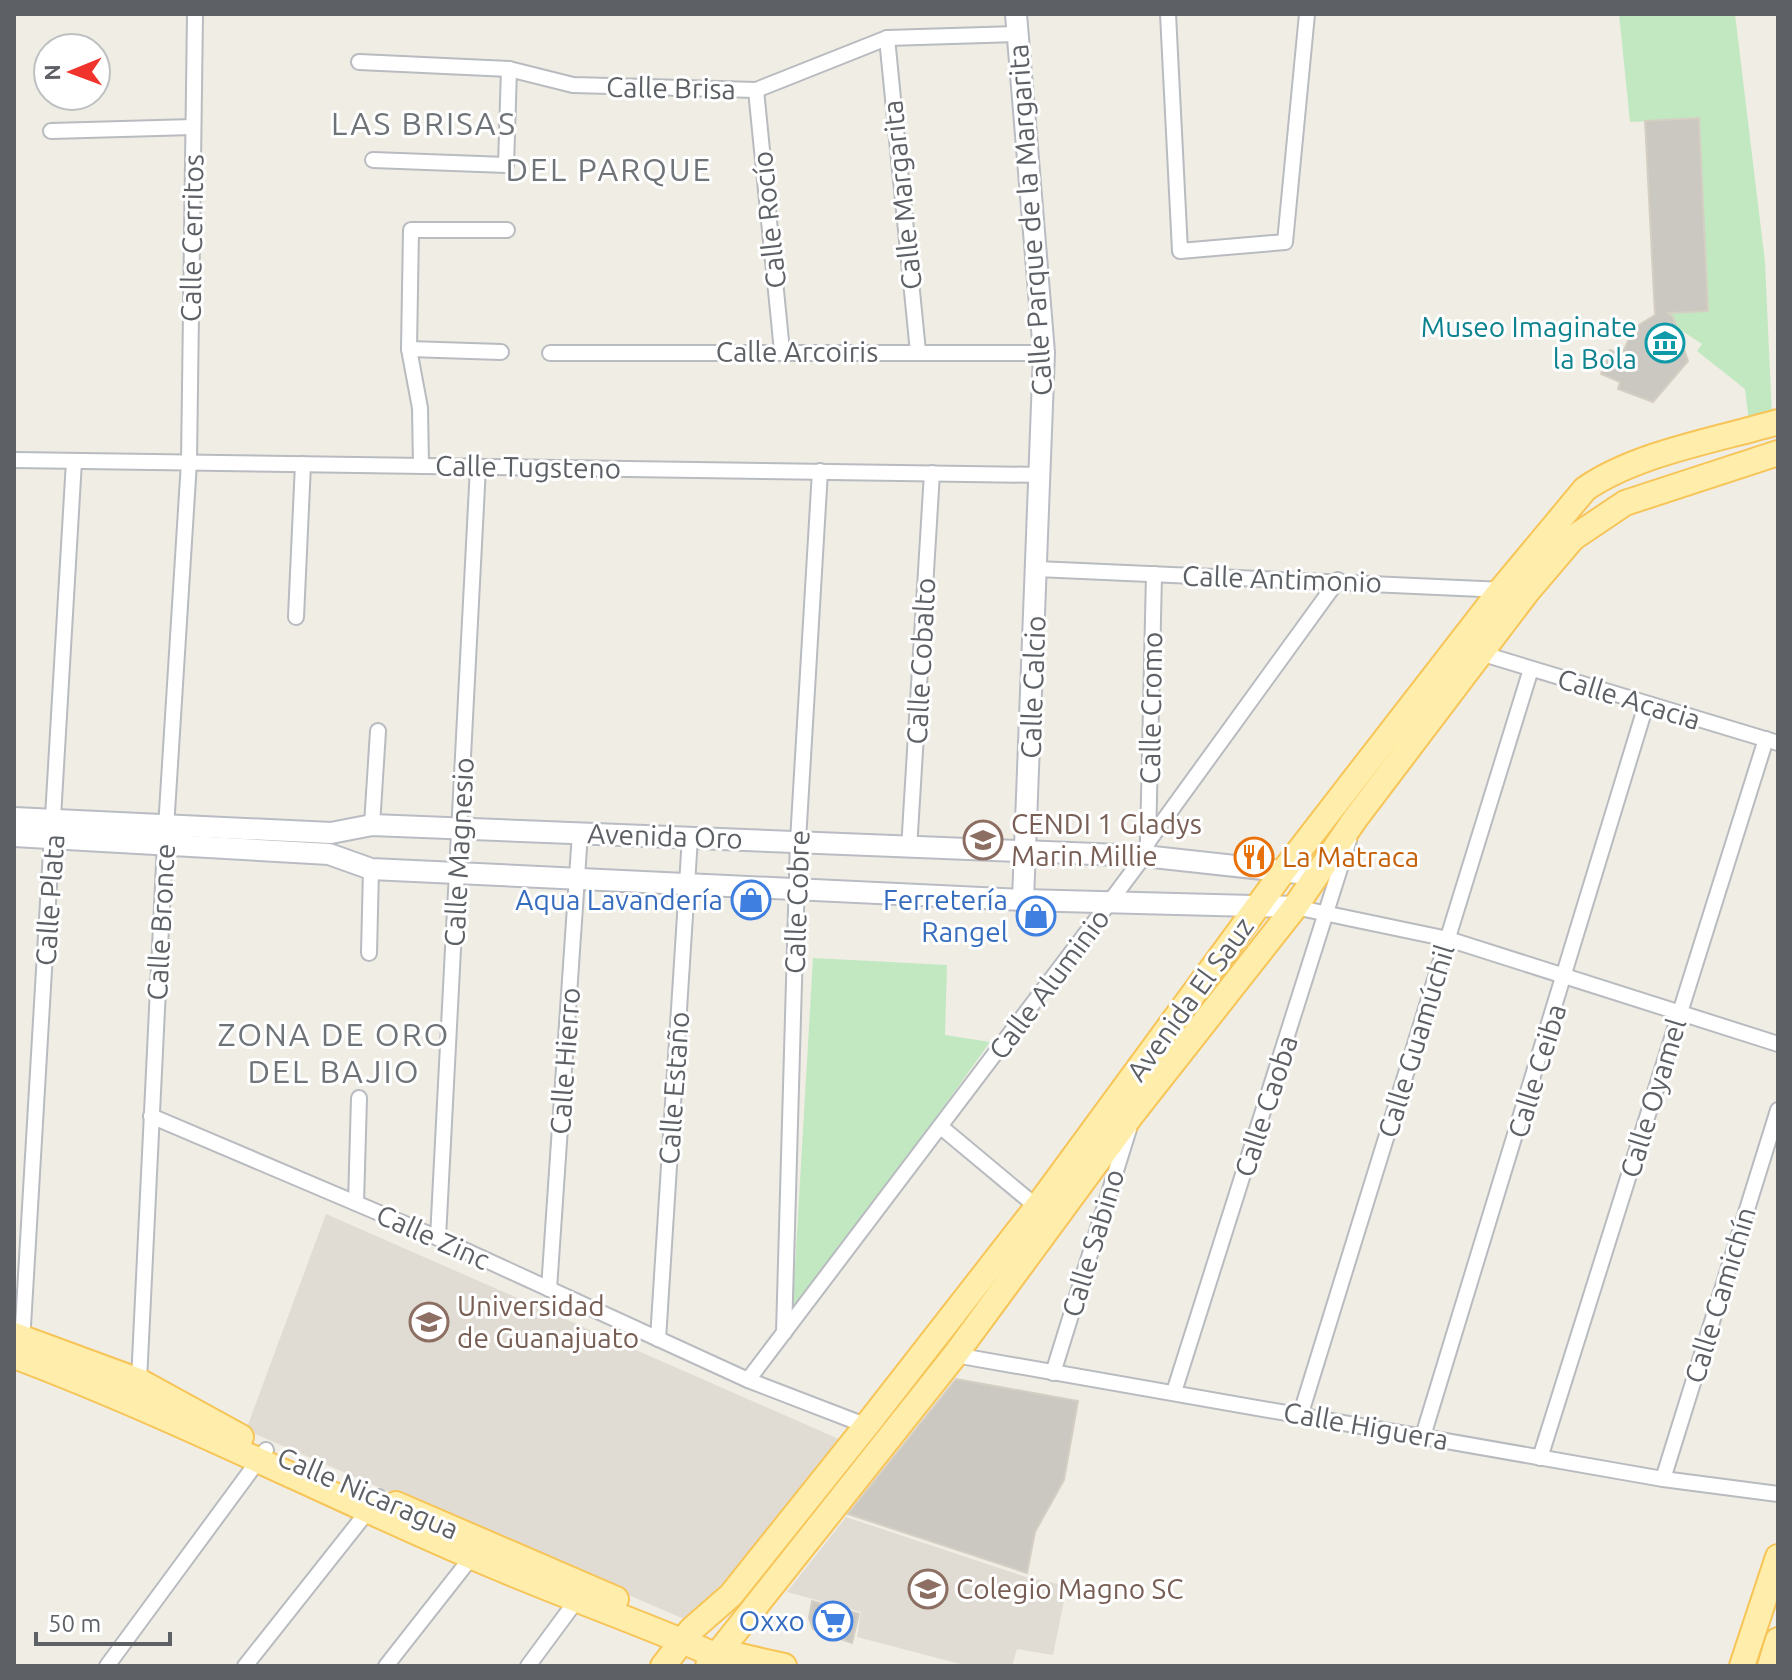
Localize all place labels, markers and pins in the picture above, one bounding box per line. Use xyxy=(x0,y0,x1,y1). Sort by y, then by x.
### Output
place label: Museo Imaginate la Bola xyxy=(1421,311,1637,374)
museum icon: Museo Imaginate la Bola xyxy=(1644,322,1686,364)
place label: CENDI 1 Gladys Marin Millie xyxy=(1011,808,1202,871)
school or university icon: CENDI 1 Gladys Marin Millie xyxy=(962,819,1004,861)
restaurant icon: La Matraca xyxy=(1233,836,1275,878)
place label: La Matraca xyxy=(1282,841,1419,872)
shop icon: Aqua Lavandería xyxy=(730,879,772,921)
place label: Aqua Lavandería xyxy=(515,884,723,915)
place label: Ferretería Rangel xyxy=(883,884,1008,947)
shop icon: Ferretería Rangel xyxy=(1015,895,1057,937)
place label: Universidad de Guanajuato xyxy=(457,1290,639,1353)
school or university icon: Universidad de Guanajuato xyxy=(408,1301,450,1343)
school or university icon: Colegio Magno SC xyxy=(907,1568,949,1610)
place label: Colegio Magno SC xyxy=(956,1573,1183,1604)
supermarket icon: Oxxo xyxy=(812,1600,854,1642)
place label: Oxxo xyxy=(738,1605,805,1636)

